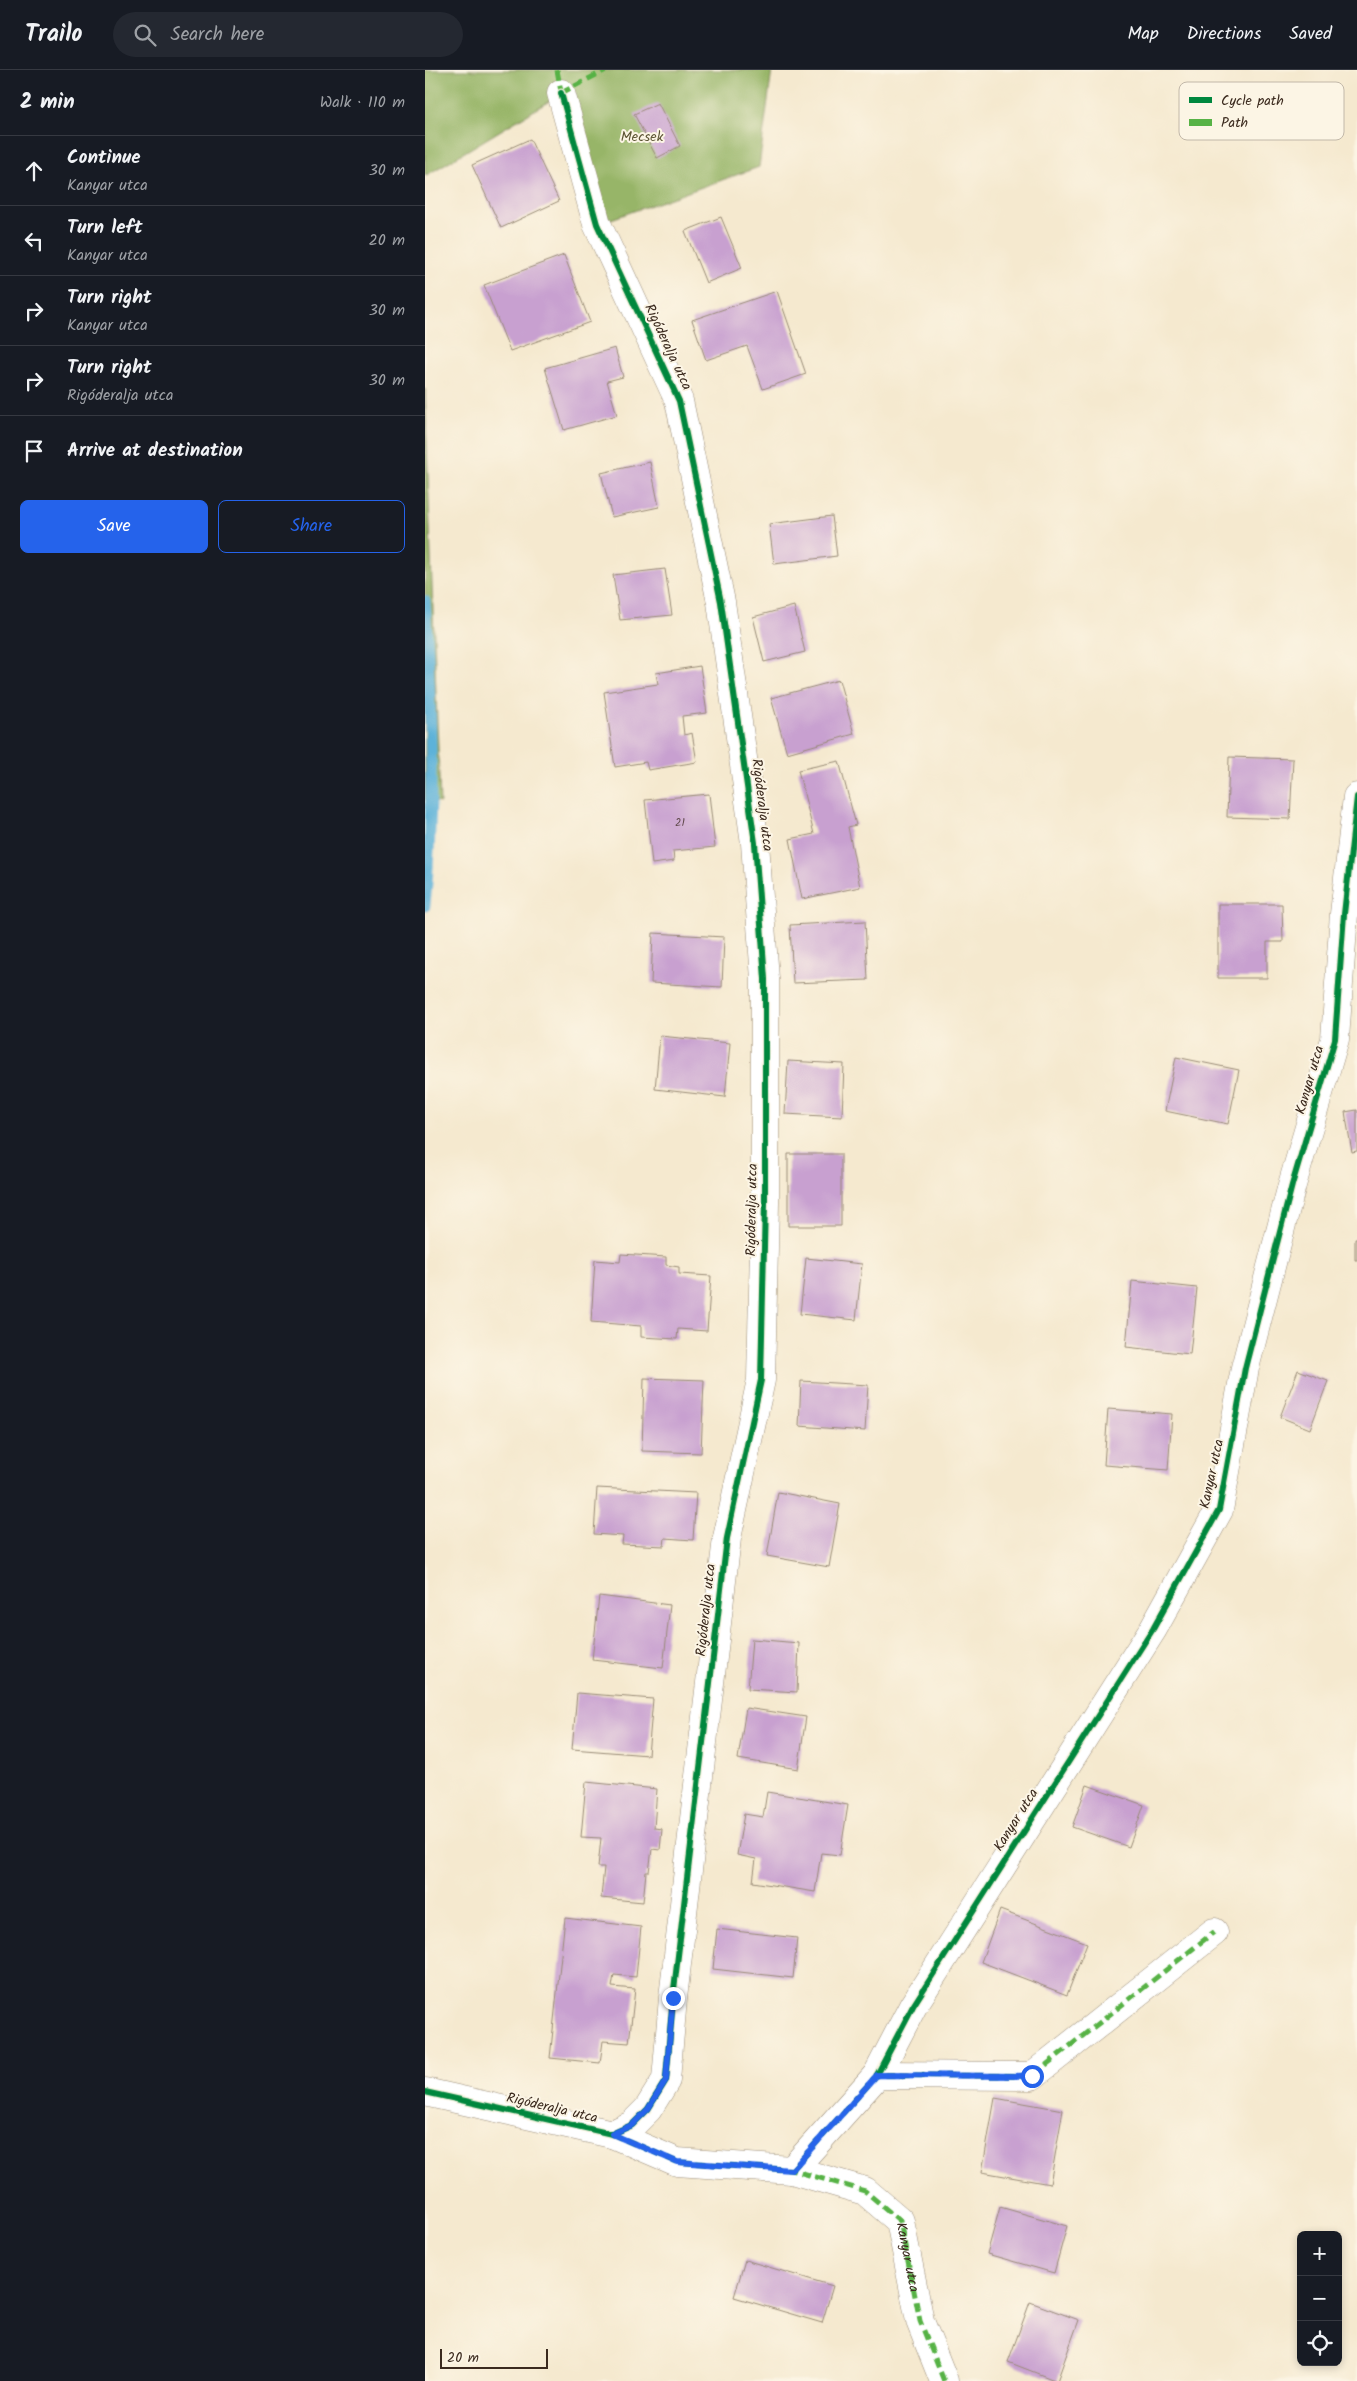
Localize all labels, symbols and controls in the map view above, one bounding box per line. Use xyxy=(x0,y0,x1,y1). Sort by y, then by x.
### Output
search box xyxy=(113,12,463,57)
text: Trailo xyxy=(25,15,83,54)
text: Search here xyxy=(171,20,264,50)
text: Map xyxy=(1127,20,1159,49)
text: Directions xyxy=(1187,20,1261,49)
text: Saved xyxy=(1289,20,1332,49)
icon: search xyxy=(131,21,159,49)
legend xyxy=(1179,82,1344,140)
text: 2 min xyxy=(20,86,75,119)
text: Walk · 110 m xyxy=(320,90,405,115)
text: Cycle path xyxy=(1221,90,1284,112)
text: Path xyxy=(1221,112,1248,134)
park label: Mecsek xyxy=(621,126,664,148)
text: Continue xyxy=(67,143,140,173)
icon: ahead xyxy=(20,157,48,185)
text: 30 m xyxy=(369,158,405,183)
text: Kanyar utca xyxy=(67,173,148,198)
text: Turn left xyxy=(67,213,142,243)
icon: left xyxy=(20,227,48,255)
text: 20 m xyxy=(369,228,405,253)
text: Kanyar utca xyxy=(67,243,148,268)
text: Turn right xyxy=(67,283,152,313)
icon: right xyxy=(20,297,48,325)
text: 30 m xyxy=(369,298,405,323)
street label: Rigóderalja utca xyxy=(638,300,698,394)
text: Kanyar utca xyxy=(67,313,148,338)
text: Turn right xyxy=(67,353,152,383)
icon: right xyxy=(20,367,48,395)
text: 30 m xyxy=(369,368,405,393)
text: Rigóderalja utca xyxy=(67,383,173,408)
text: Arrive at destination xyxy=(67,436,243,466)
icon: arrive xyxy=(20,437,48,465)
button: Save xyxy=(20,500,208,553)
button: Share xyxy=(218,500,405,553)
street label: Rigóderalja utca xyxy=(745,757,779,853)
house number: 21 xyxy=(675,814,685,832)
street label: Kanyar utca xyxy=(1290,1043,1330,1117)
street label: Rigóderalja utca xyxy=(740,1163,764,1257)
street label: Kanyar utca xyxy=(1194,1437,1230,1511)
street label: Rigóderalja utca xyxy=(690,1563,722,1657)
street label: Kanyar utca xyxy=(988,1784,1044,1856)
route end xyxy=(662,1987,685,2010)
route start xyxy=(1021,2065,1044,2088)
street label: Rigóderalja utca xyxy=(504,2087,600,2129)
street label: Kanyar utca xyxy=(890,2220,925,2294)
map controls xyxy=(1297,2231,1342,2366)
button: + xyxy=(1297,2231,1342,2276)
button: − xyxy=(1297,2276,1342,2321)
button: locate xyxy=(1297,2321,1342,2366)
scale bar xyxy=(440,2346,547,2369)
text: 20 m xyxy=(447,2347,479,2369)

